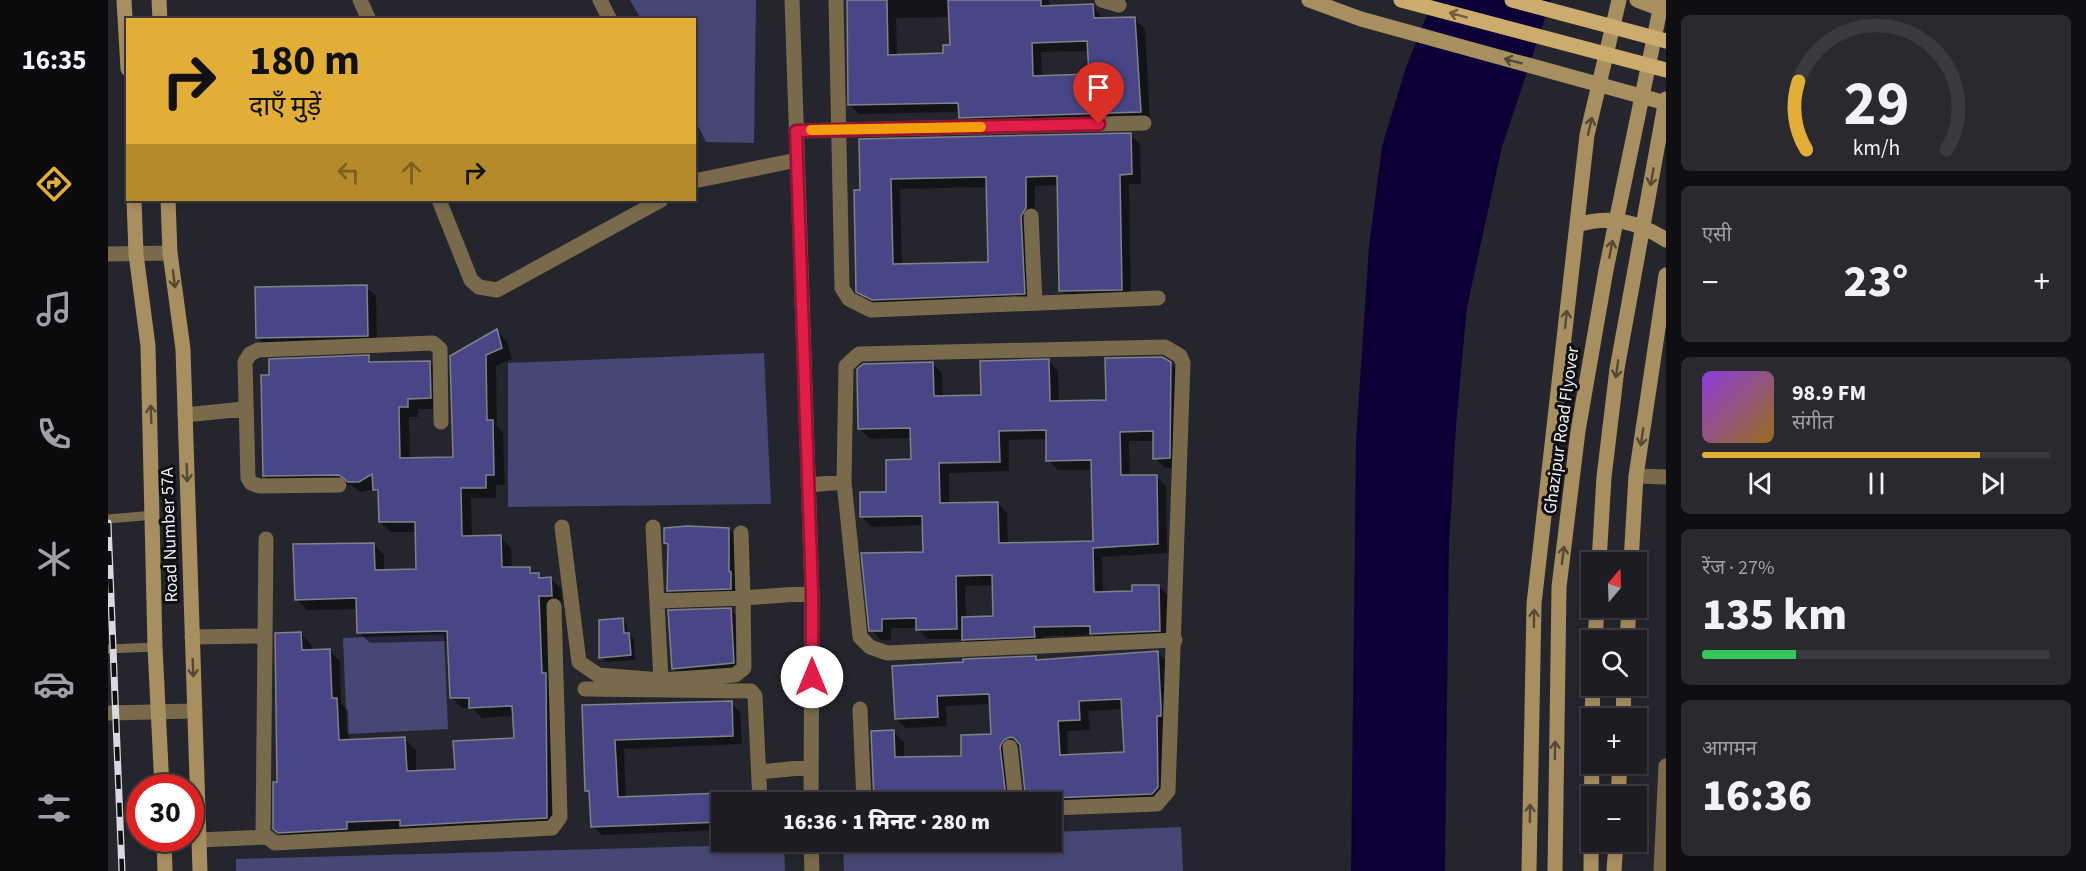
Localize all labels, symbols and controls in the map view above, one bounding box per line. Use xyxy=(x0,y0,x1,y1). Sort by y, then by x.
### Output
one-way arrow xyxy=(1449,9,1468,21)
text: 180 m xyxy=(249,31,360,91)
text: 16:35 xyxy=(21,41,87,80)
icon: right xyxy=(150,42,228,120)
one-way arrow xyxy=(1503,55,1522,66)
text: 29 xyxy=(1843,60,1909,149)
pin xyxy=(1073,62,1124,124)
icon: arrive xyxy=(1082,71,1115,104)
text: दाएँ मुड़ें xyxy=(249,87,321,126)
one-way arrow xyxy=(1584,117,1596,136)
text: km/h xyxy=(1852,133,1900,164)
icon: left xyxy=(332,156,365,189)
icon: ahead xyxy=(395,156,428,189)
icon: right xyxy=(458,156,491,189)
icon: directions xyxy=(33,163,75,205)
one-way arrow xyxy=(1646,167,1657,186)
text: एसी xyxy=(1702,221,1732,249)
one-way arrow xyxy=(1606,240,1617,259)
text: 23° xyxy=(1844,250,1908,314)
text: − xyxy=(1702,259,1718,306)
text: + xyxy=(2034,259,2050,306)
one-way arrow xyxy=(168,268,179,288)
icon: music xyxy=(33,288,75,330)
one-way arrow xyxy=(1561,310,1572,330)
street label: Ghazipur Road Flyover xyxy=(1537,344,1586,515)
one-way arrow xyxy=(1611,358,1622,378)
text: 98.9 FM xyxy=(1792,377,1866,409)
one-way arrow xyxy=(145,405,156,425)
text: संगीत xyxy=(1792,409,1833,437)
icon: phone xyxy=(33,413,75,455)
one-way arrow xyxy=(1636,427,1647,446)
one-way arrow xyxy=(181,463,192,483)
street label: Road Number 57A xyxy=(155,467,184,603)
icon: previous xyxy=(1744,467,1777,500)
icon: pause xyxy=(1860,467,1893,500)
icon: next xyxy=(1976,467,2009,500)
icon: climate xyxy=(33,538,75,580)
one-way arrow xyxy=(1558,545,1569,565)
north arrow xyxy=(1581,552,1647,618)
map controls xyxy=(1581,552,1647,852)
text: रेंज · 27% xyxy=(1702,554,1774,582)
text: 135 km xyxy=(1702,583,1847,647)
one-way arrow xyxy=(1528,608,1539,628)
button: search xyxy=(1581,630,1647,696)
position arrow xyxy=(780,645,844,709)
one-way arrow xyxy=(187,657,198,677)
icon: car xyxy=(33,663,75,705)
button: + xyxy=(1581,708,1647,774)
text: आगमन xyxy=(1702,735,1757,763)
one-way arrow xyxy=(1550,740,1561,760)
text: 16:36 xyxy=(1702,764,1812,828)
speed limit sign: 30 xyxy=(126,774,204,852)
button: − xyxy=(1581,786,1647,852)
icon: filters xyxy=(33,787,75,829)
one-way arrow xyxy=(1524,803,1536,823)
text: 16:36 · 1 मिनट · 280 m xyxy=(783,806,990,838)

